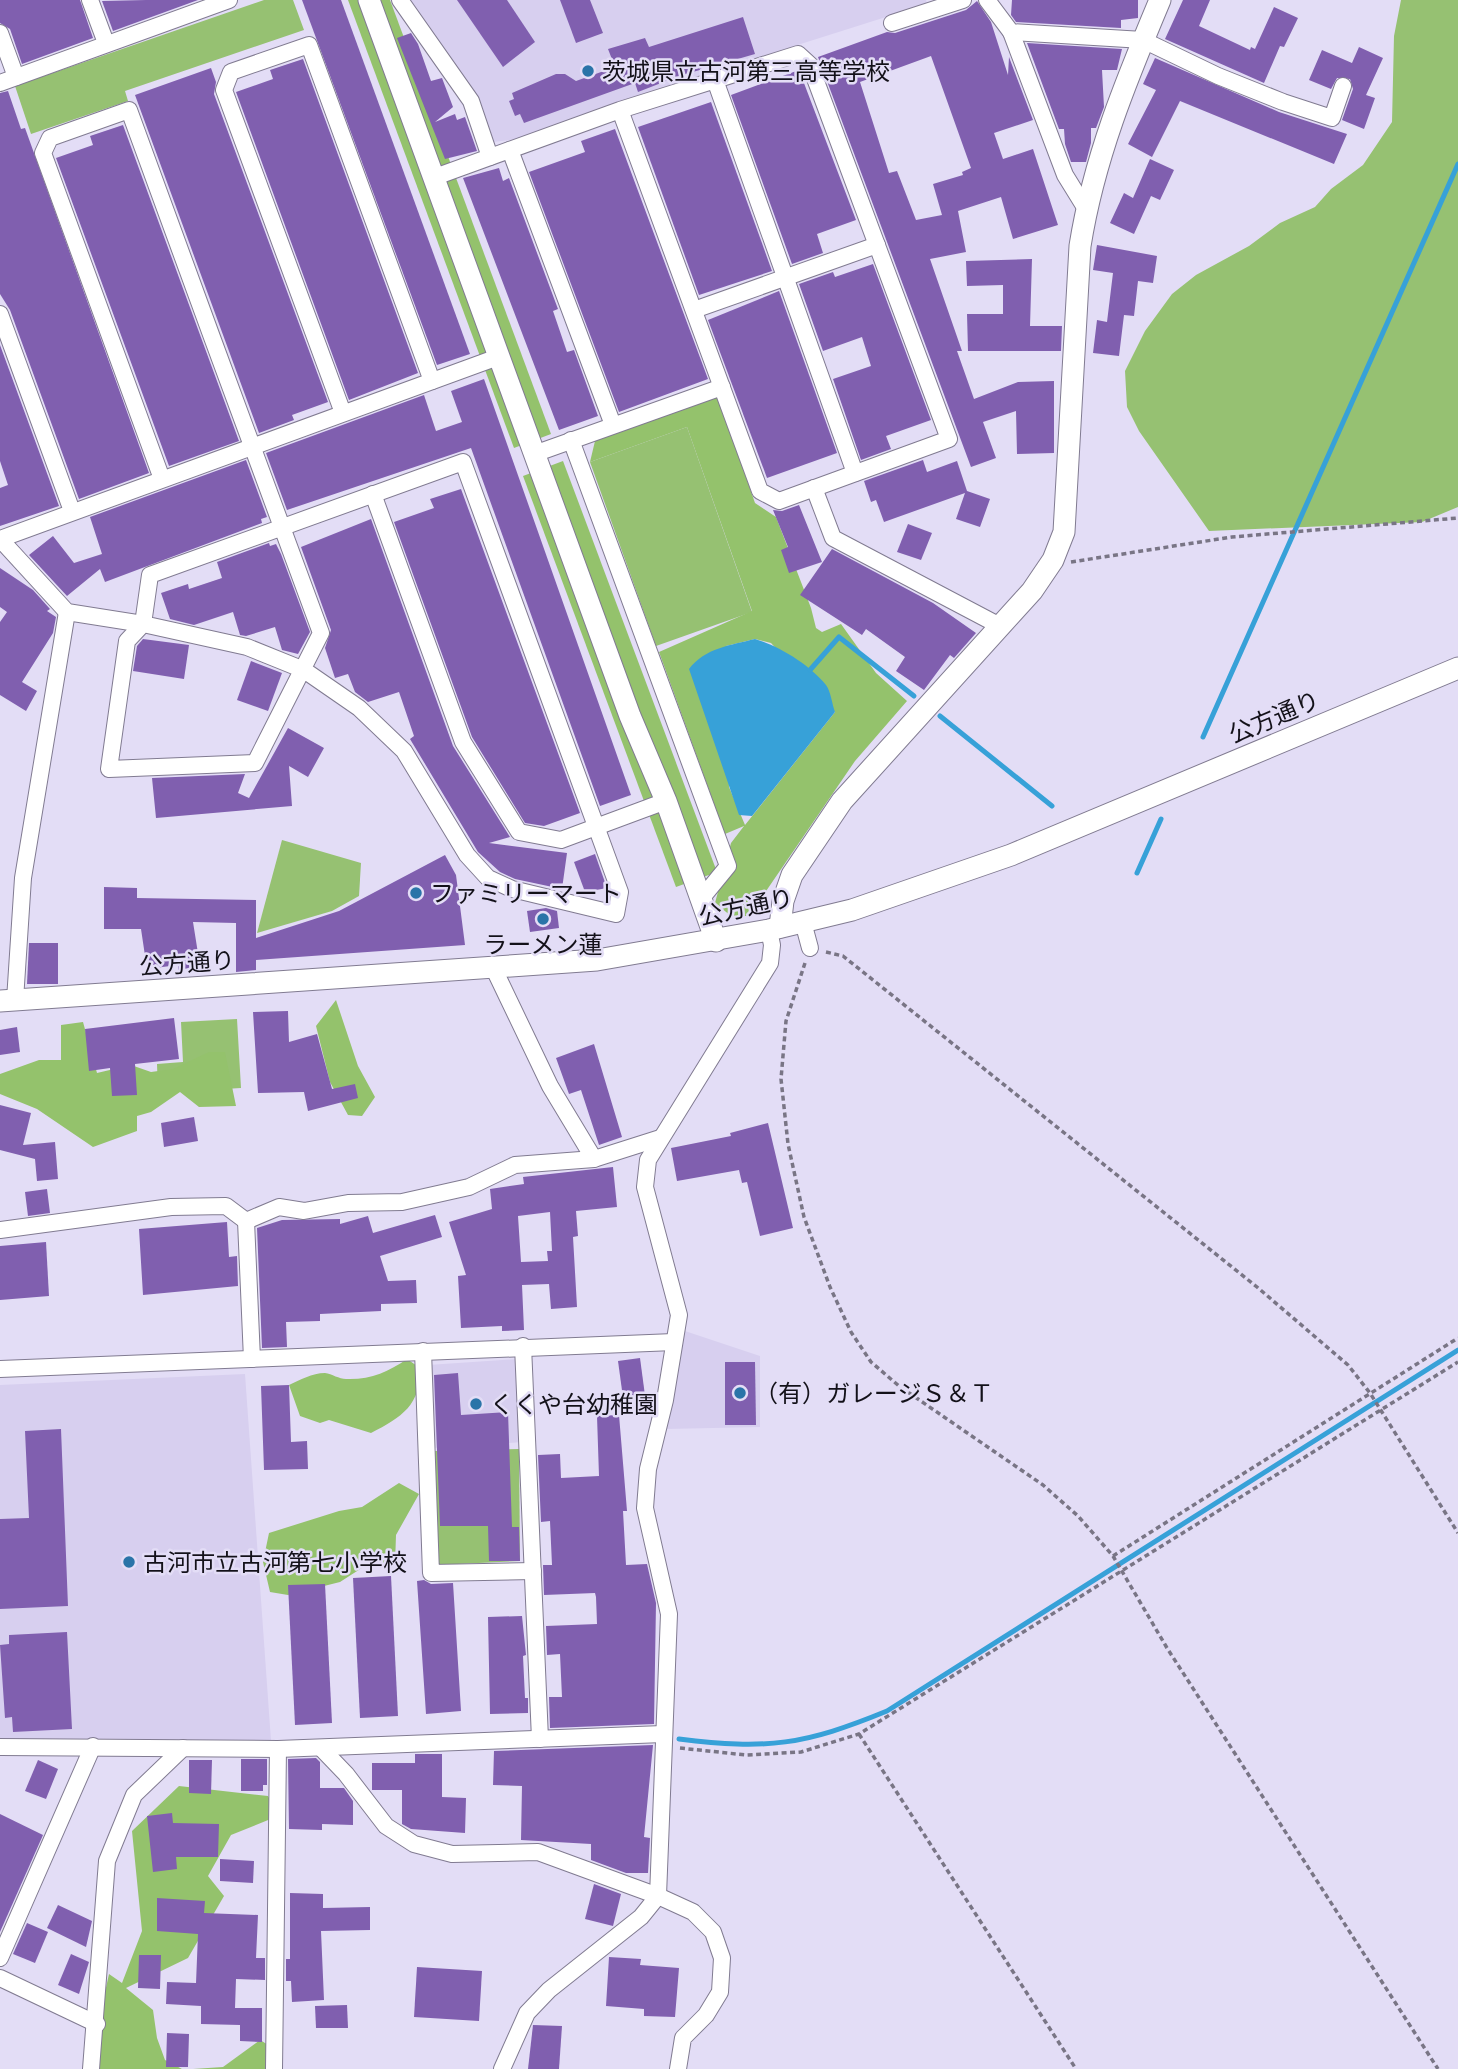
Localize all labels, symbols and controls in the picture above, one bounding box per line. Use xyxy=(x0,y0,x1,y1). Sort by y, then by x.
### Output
place label: 茨城県立古河第三高等学校 xyxy=(602,54,890,89)
marker: 茨城県立古河第三高等学校 xyxy=(580,63,596,79)
street label: 公方通り xyxy=(1223,682,1325,752)
place label: ファミリーマート xyxy=(430,876,622,911)
street label: 公方通り xyxy=(695,880,797,934)
marker: ファミリーマート xyxy=(408,885,424,901)
marker: ラーメン蓮 xyxy=(535,911,551,927)
place label: ラーメン蓮 xyxy=(483,927,603,962)
street label: 公方通り xyxy=(138,942,236,984)
place label: （有）ガレージＳ＆Ｔ xyxy=(754,1376,994,1411)
marker: （有）ガレージＳ＆Ｔ xyxy=(732,1385,748,1401)
place label: くくや台幼稚園 xyxy=(490,1387,658,1422)
marker: くくや台幼稚園 xyxy=(468,1396,484,1412)
place label: 古河市立古河第七小学校 xyxy=(143,1545,407,1580)
marker: 古河市立古河第七小学校 xyxy=(121,1554,137,1570)

